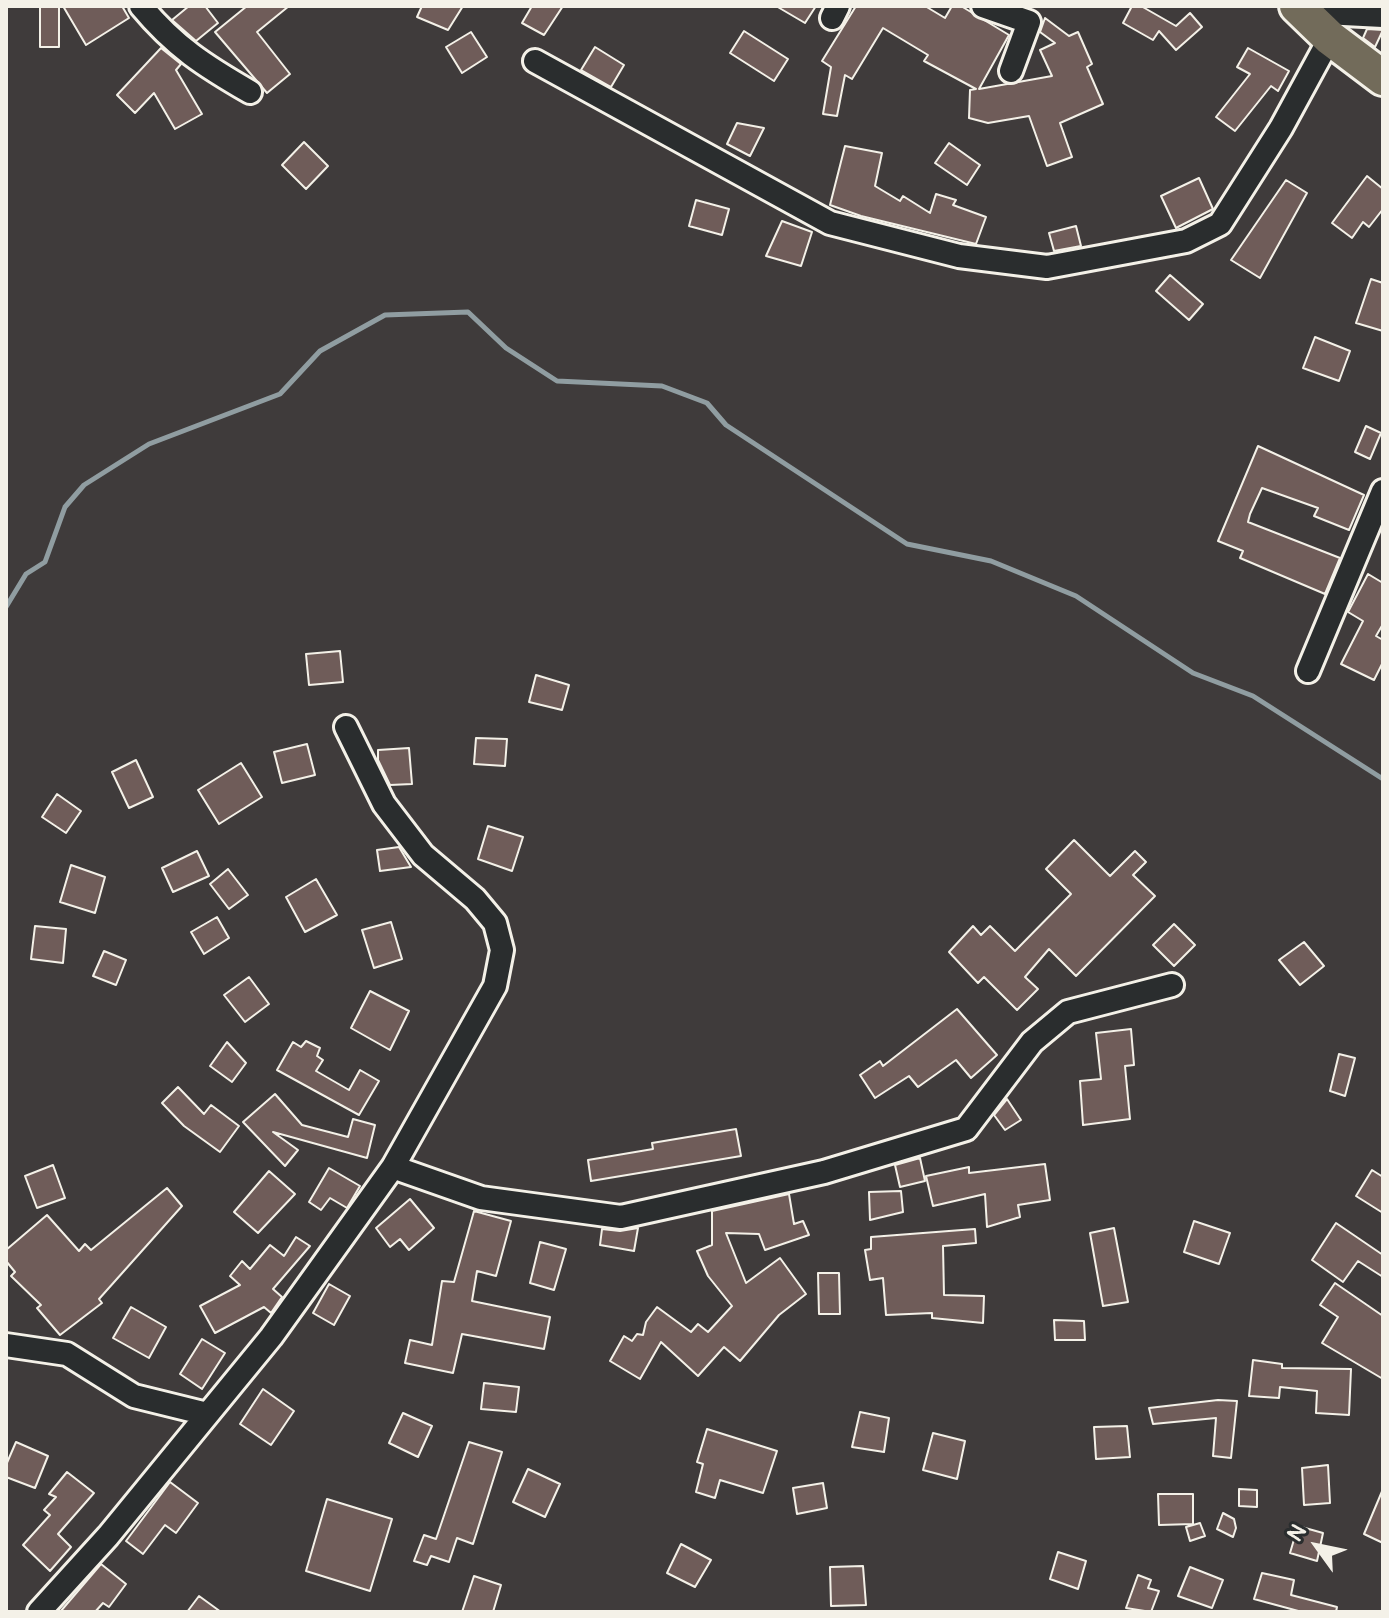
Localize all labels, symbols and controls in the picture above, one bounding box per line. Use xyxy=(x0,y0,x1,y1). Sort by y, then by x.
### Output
north arrow xyxy=(1277,1506,1357,1586)
text: N xyxy=(1281,1519,1313,1547)

